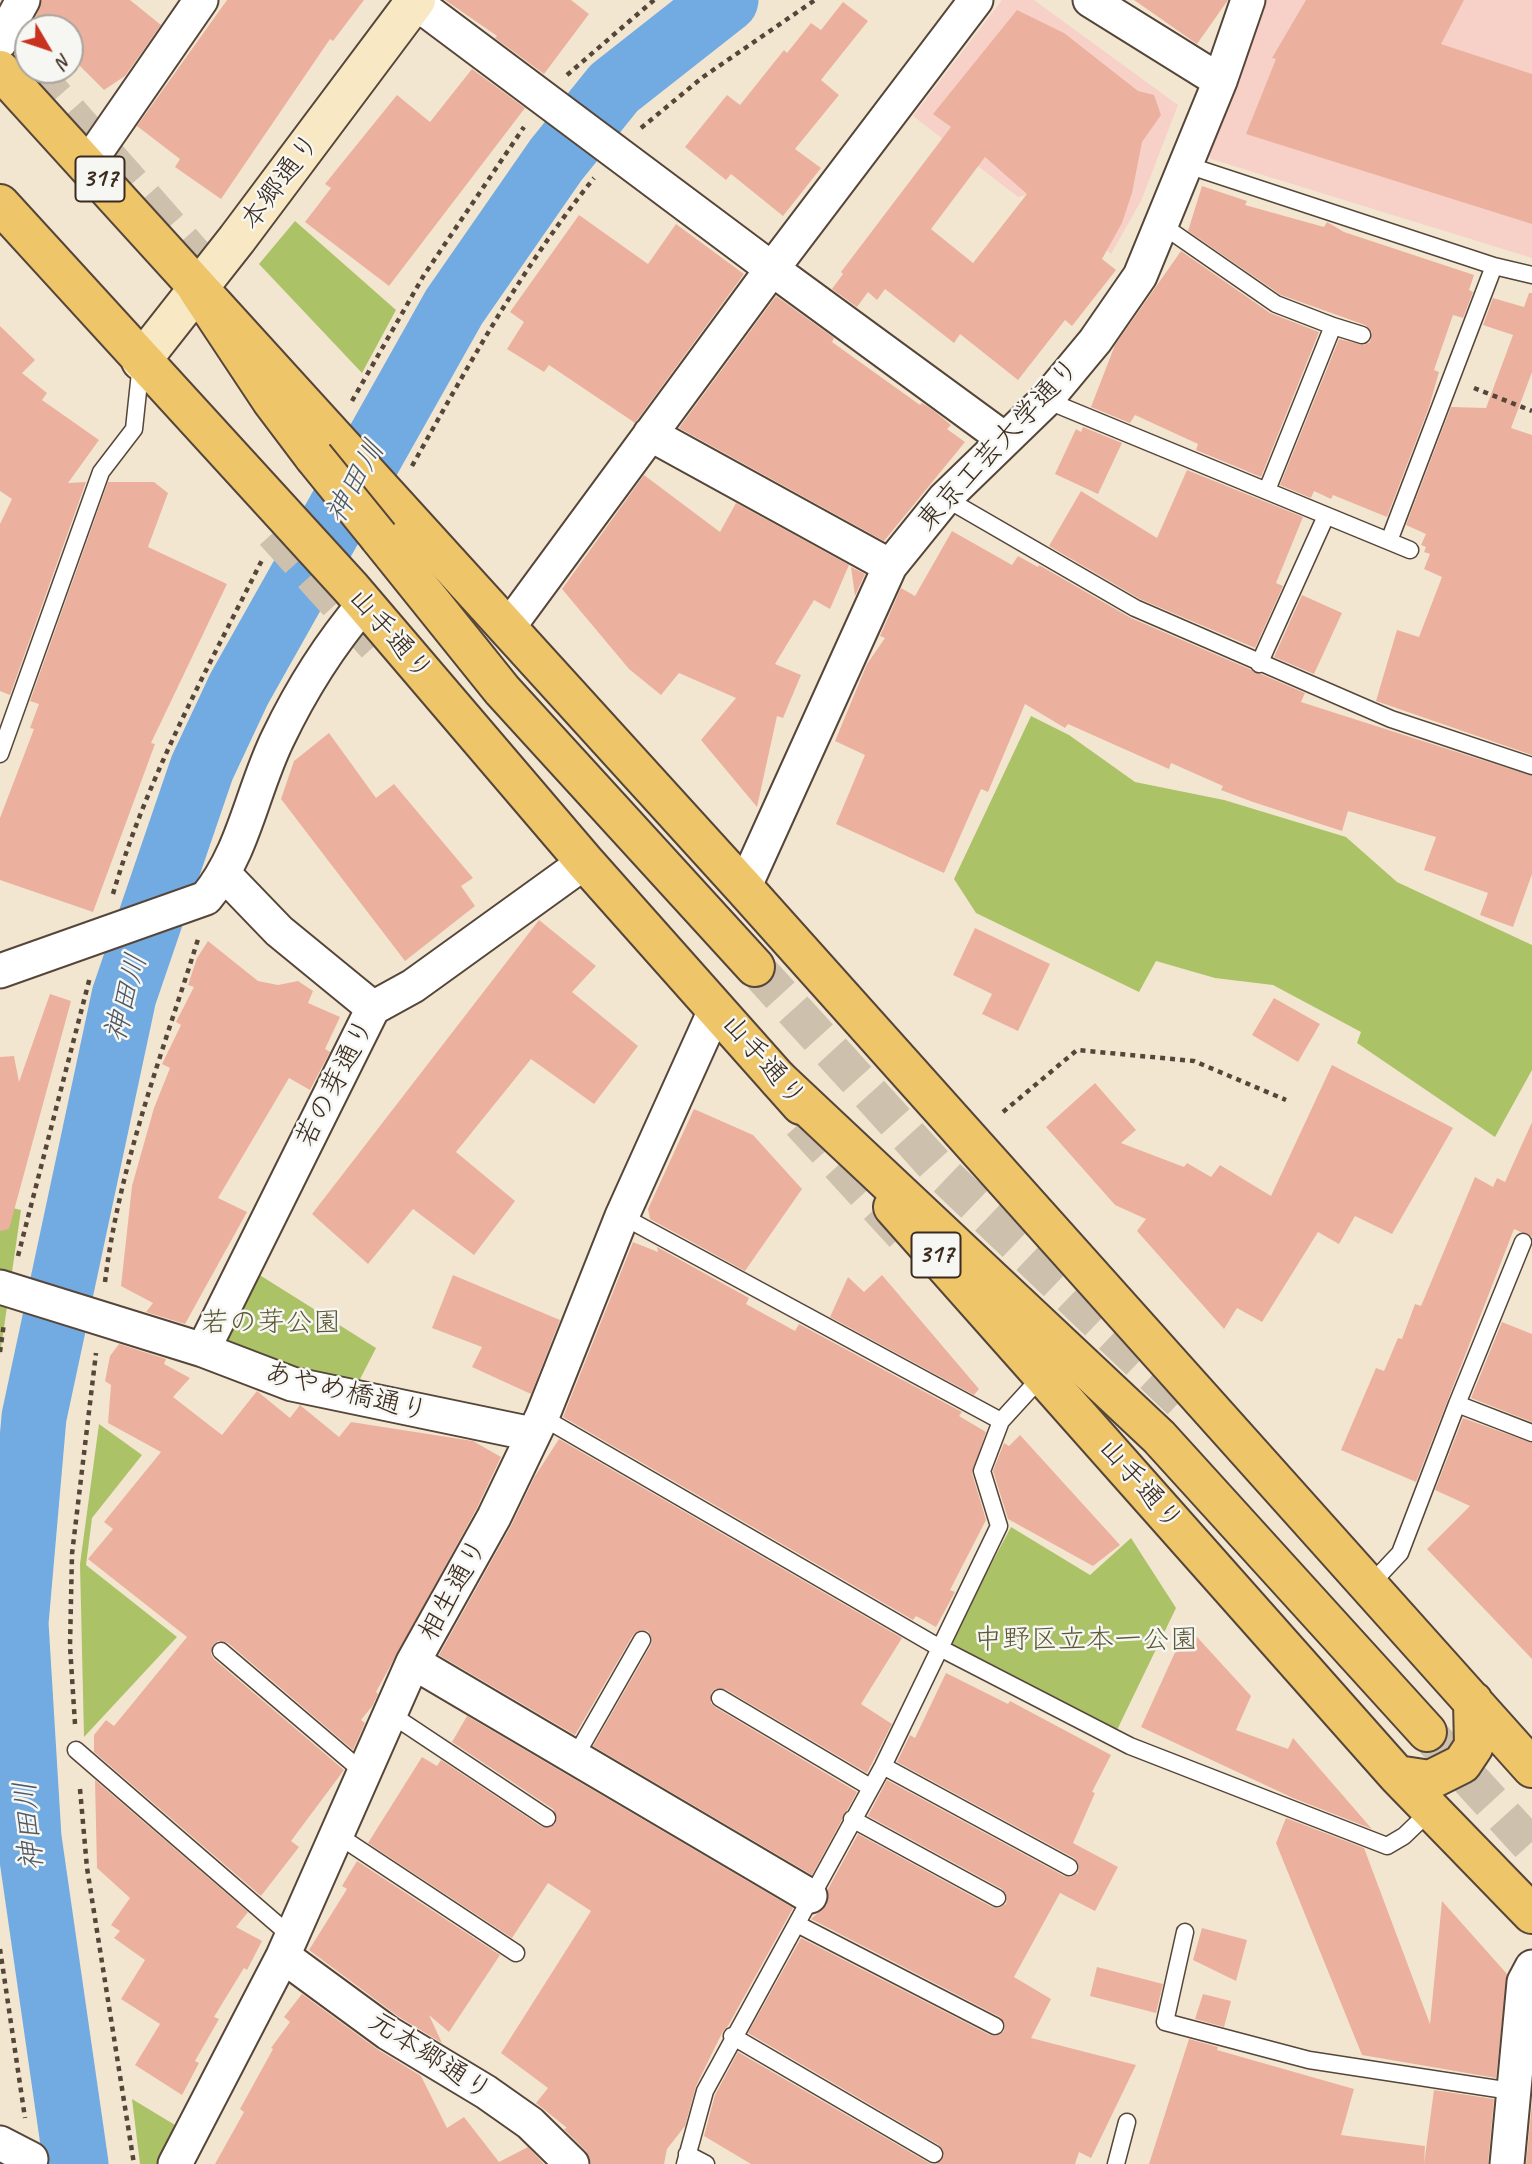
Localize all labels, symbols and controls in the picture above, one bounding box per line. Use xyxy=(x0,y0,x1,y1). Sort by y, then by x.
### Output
north arrow xyxy=(14,14,84,84)
text: N xyxy=(51,49,77,73)
street label: 本郷通り xyxy=(234,127,328,237)
road number: 317 xyxy=(76,156,124,202)
street label: 東京工芸大学通り xyxy=(910,352,1088,538)
water label: 神田川 xyxy=(318,434,394,530)
street label: 山手通り xyxy=(341,582,439,688)
water label: 神田川 xyxy=(98,950,156,1046)
street label: 山手通り xyxy=(714,1008,812,1114)
street label: 若の芽通り xyxy=(289,1013,383,1153)
road number: 317 xyxy=(912,1232,960,1278)
park label: 若の芽公園 xyxy=(201,1307,341,1341)
street label: あやめ橋通り xyxy=(260,1356,432,1430)
street label: 山手通り xyxy=(1091,1432,1189,1538)
street label: 相生通り xyxy=(412,1533,496,1647)
park label: 中野区立本一公園 xyxy=(974,1624,1198,1658)
water label: 神田川 xyxy=(8,1780,52,1872)
street label: 元本郷通り xyxy=(362,2005,498,2109)

